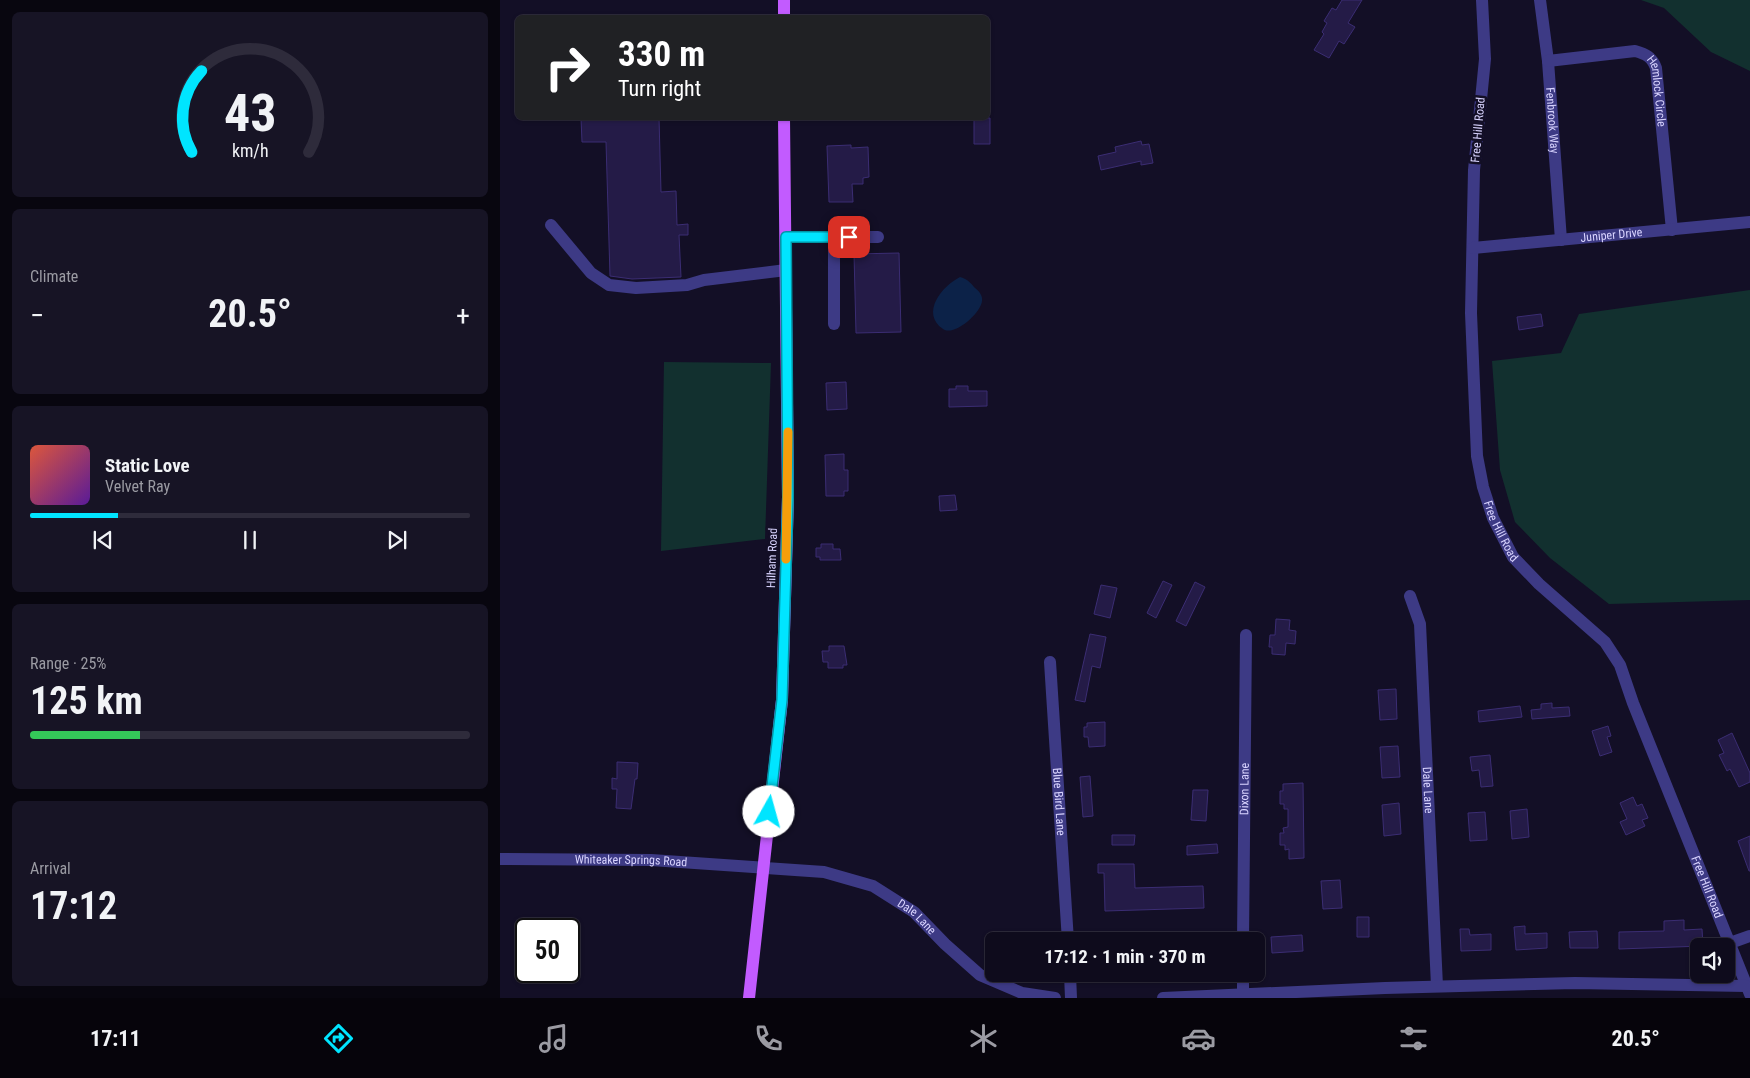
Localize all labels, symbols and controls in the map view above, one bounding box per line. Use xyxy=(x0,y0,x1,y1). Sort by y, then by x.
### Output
text: 330 m xyxy=(618,34,705,75)
icon: right xyxy=(535,35,600,100)
street label: Hemlock Circle xyxy=(1644,53,1669,128)
text: Turn right xyxy=(618,76,701,101)
text: 43 xyxy=(224,83,276,144)
street label: Fenbrook Way xyxy=(1543,87,1562,154)
street label: Free Hill Road xyxy=(1468,97,1488,163)
text: km/h xyxy=(232,140,268,161)
pin xyxy=(828,216,870,258)
icon: arrive xyxy=(835,223,863,251)
street label: Juniper Drive xyxy=(1580,225,1643,245)
text: Climate xyxy=(30,267,78,286)
text: 20.5° xyxy=(208,292,292,336)
text: − xyxy=(30,299,44,332)
text: + xyxy=(456,299,470,332)
text: Static Love xyxy=(105,454,190,477)
text: Velvet Ray xyxy=(105,477,170,496)
street label: Free Hill Road xyxy=(1481,499,1521,565)
icon: previous xyxy=(89,526,117,554)
icon: pause xyxy=(236,526,264,554)
icon: next xyxy=(383,526,411,554)
street label: Hilham Road xyxy=(764,528,780,588)
text: Range · 25% xyxy=(30,654,106,673)
text: 125 km xyxy=(30,679,143,723)
street label: Dixon Lane xyxy=(1237,762,1252,815)
street label: Dale Lane xyxy=(1420,766,1436,814)
street label: Blue Bird Lane xyxy=(1050,767,1068,836)
position arrow xyxy=(742,785,794,837)
street label: Whiteaker Springs Road xyxy=(575,852,688,870)
street label: Free Hill Road xyxy=(1688,854,1726,920)
text: Arrival xyxy=(30,859,71,878)
text: 17:12 xyxy=(30,884,117,928)
street label: Dale Lane xyxy=(895,896,939,938)
speed limit sign: 50 xyxy=(515,918,580,983)
map controls xyxy=(1690,938,1735,983)
button: sound xyxy=(1690,938,1735,983)
text: 17:12 · 1 min · 370 m xyxy=(1044,945,1206,968)
icon: directions xyxy=(321,1021,356,1056)
icon: music xyxy=(536,1021,571,1056)
icon: phone xyxy=(751,1021,786,1056)
icon: climate xyxy=(966,1021,1001,1056)
icon: car xyxy=(1181,1021,1216,1056)
icon: filters xyxy=(1396,1021,1431,1056)
text: 17:11 xyxy=(90,1026,141,1051)
text: 20.5° xyxy=(1612,1026,1660,1051)

